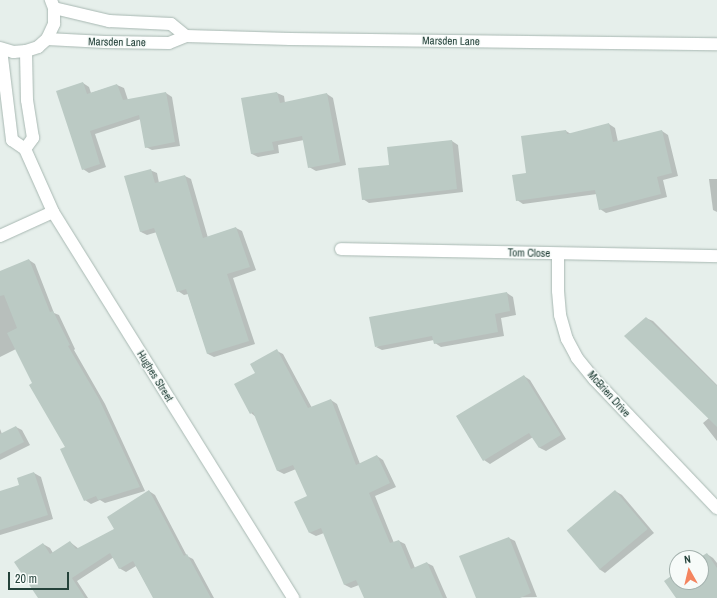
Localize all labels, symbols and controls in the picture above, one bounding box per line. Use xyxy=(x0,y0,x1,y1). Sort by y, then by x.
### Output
street label: Marsden Lane xyxy=(422,34,480,48)
street label: Marsden Lane xyxy=(88,35,146,49)
street label: Tom Close xyxy=(508,246,550,260)
street label: Hughes Street xyxy=(134,348,176,404)
street label: McBrien Drive xyxy=(585,368,633,420)
north arrow xyxy=(669,550,709,590)
text: N xyxy=(683,552,692,566)
scale bar xyxy=(10,564,71,590)
text: 20 m xyxy=(15,571,37,587)

